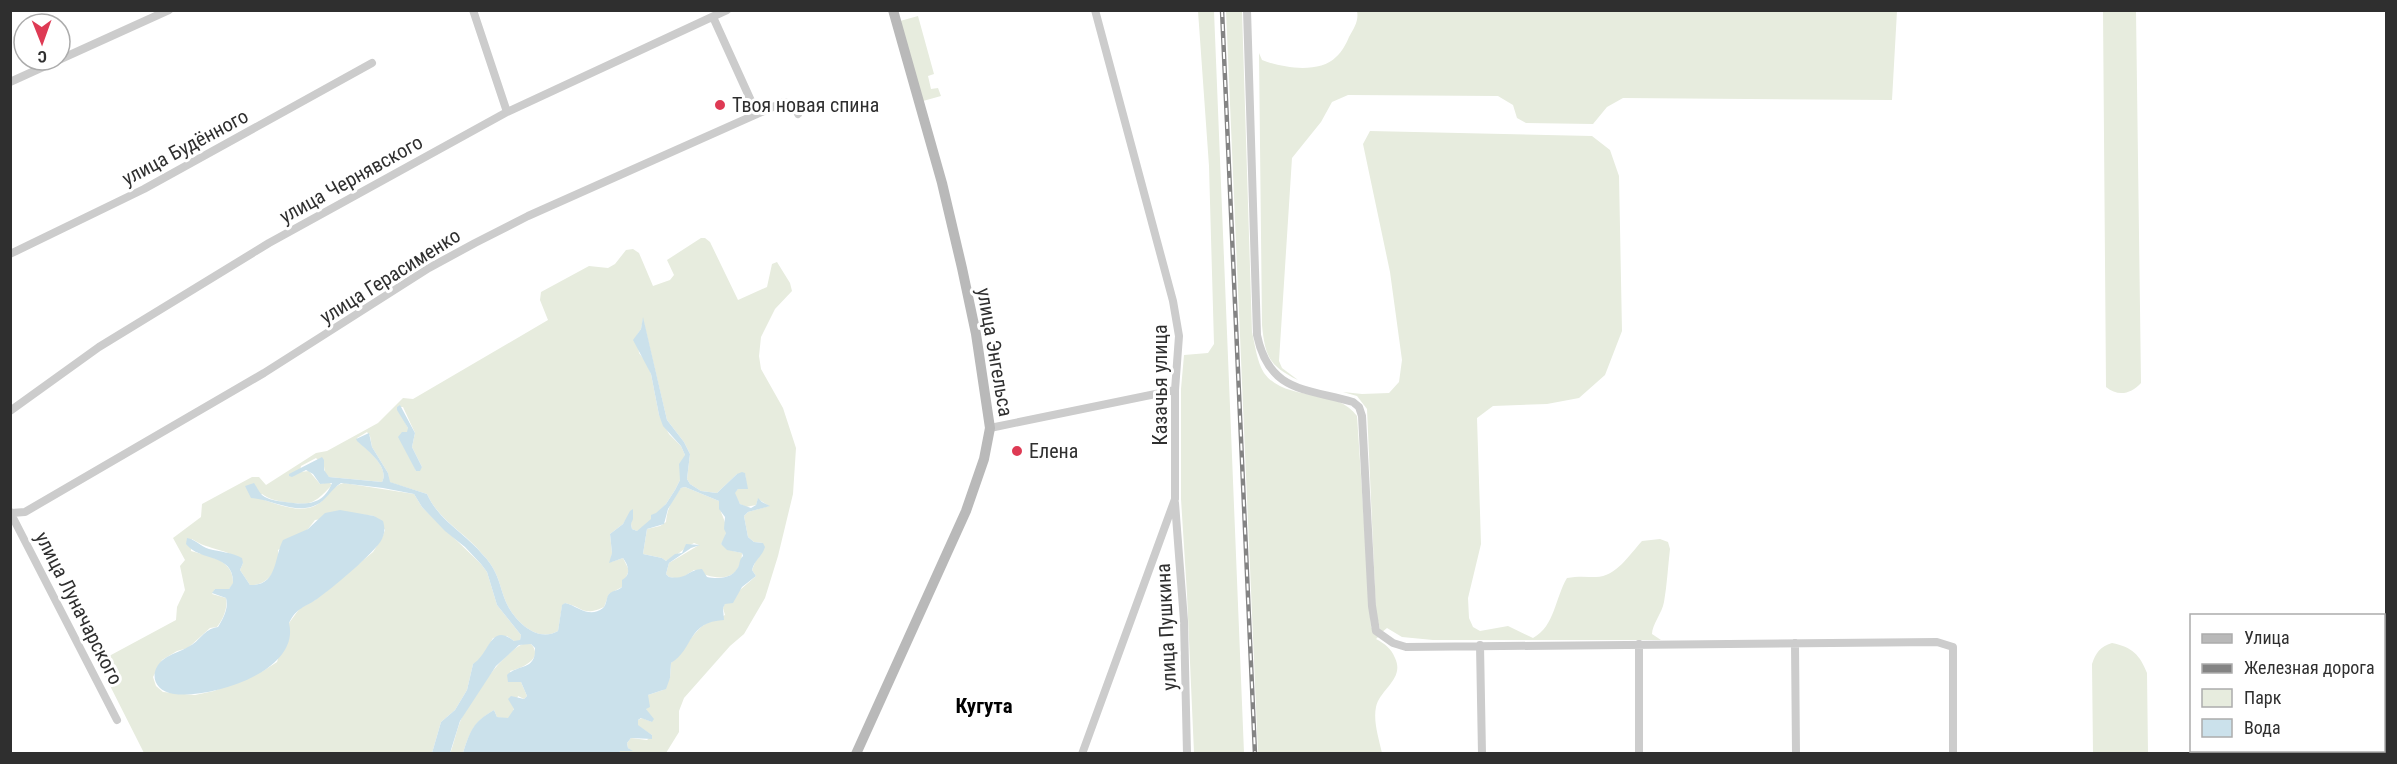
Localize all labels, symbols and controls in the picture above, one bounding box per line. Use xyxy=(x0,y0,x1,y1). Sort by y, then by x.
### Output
north arrow xyxy=(12,12,72,72)
text: С xyxy=(38,47,47,66)
place label: Твоя новая спина xyxy=(732,93,879,117)
marker: Твоя новая спина xyxy=(713,98,727,112)
street label: улица Будённого xyxy=(118,104,252,190)
street label: улица Чернявского xyxy=(275,130,427,228)
street label: улица Герасименко xyxy=(315,223,465,329)
street label: улица Энгельса xyxy=(972,286,1018,418)
street label: Казачья улица xyxy=(1148,324,1172,446)
place label: Елена xyxy=(1029,439,1078,463)
marker: Елена xyxy=(1010,444,1024,458)
street label: улица Луначарского xyxy=(30,528,128,688)
street label: улица Пушкина xyxy=(1151,563,1181,691)
legend xyxy=(2190,614,2385,752)
text: Улица xyxy=(2244,627,2290,648)
text: Железная дорога xyxy=(2244,657,2375,678)
text: Парк xyxy=(2244,687,2282,708)
district label: Кугута xyxy=(955,694,1013,718)
text: Вода xyxy=(2244,717,2281,738)

